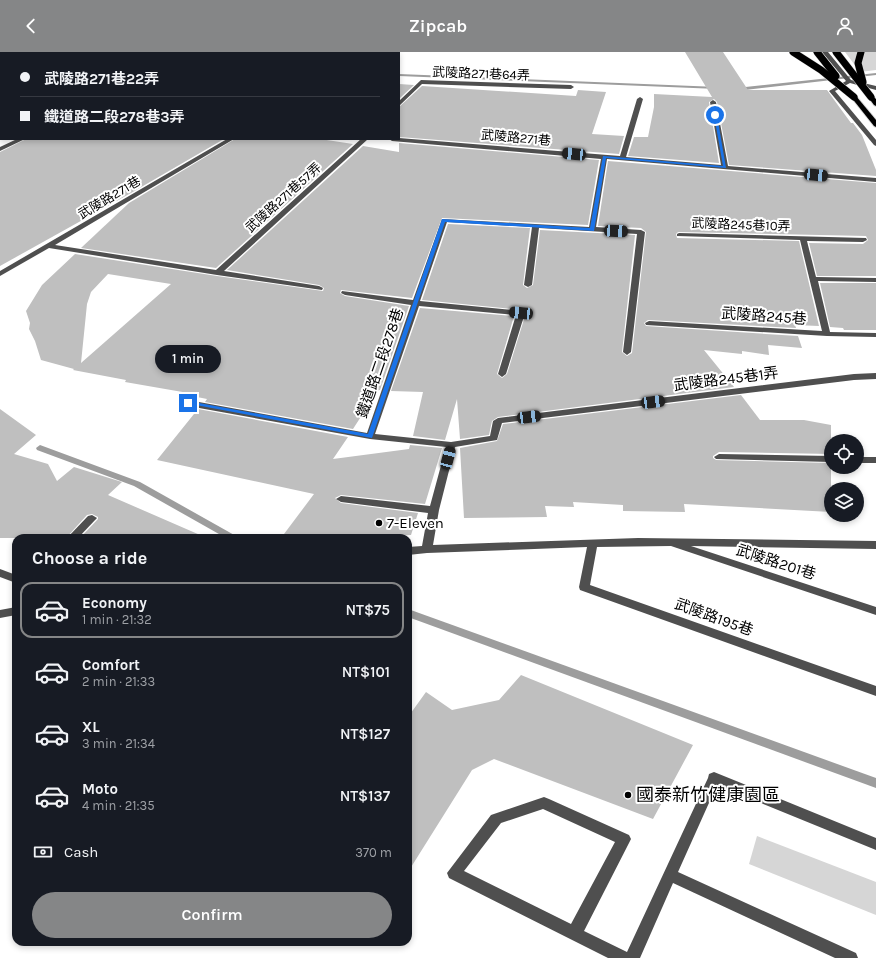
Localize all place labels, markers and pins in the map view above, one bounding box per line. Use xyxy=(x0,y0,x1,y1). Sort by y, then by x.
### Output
place label: 7-Eleven xyxy=(387,514,444,532)
marker: 7-Eleven xyxy=(374,518,384,528)
place label: 國泰新竹健康園區 xyxy=(636,784,780,806)
marker: 國泰新竹健康園區 xyxy=(623,790,633,800)

